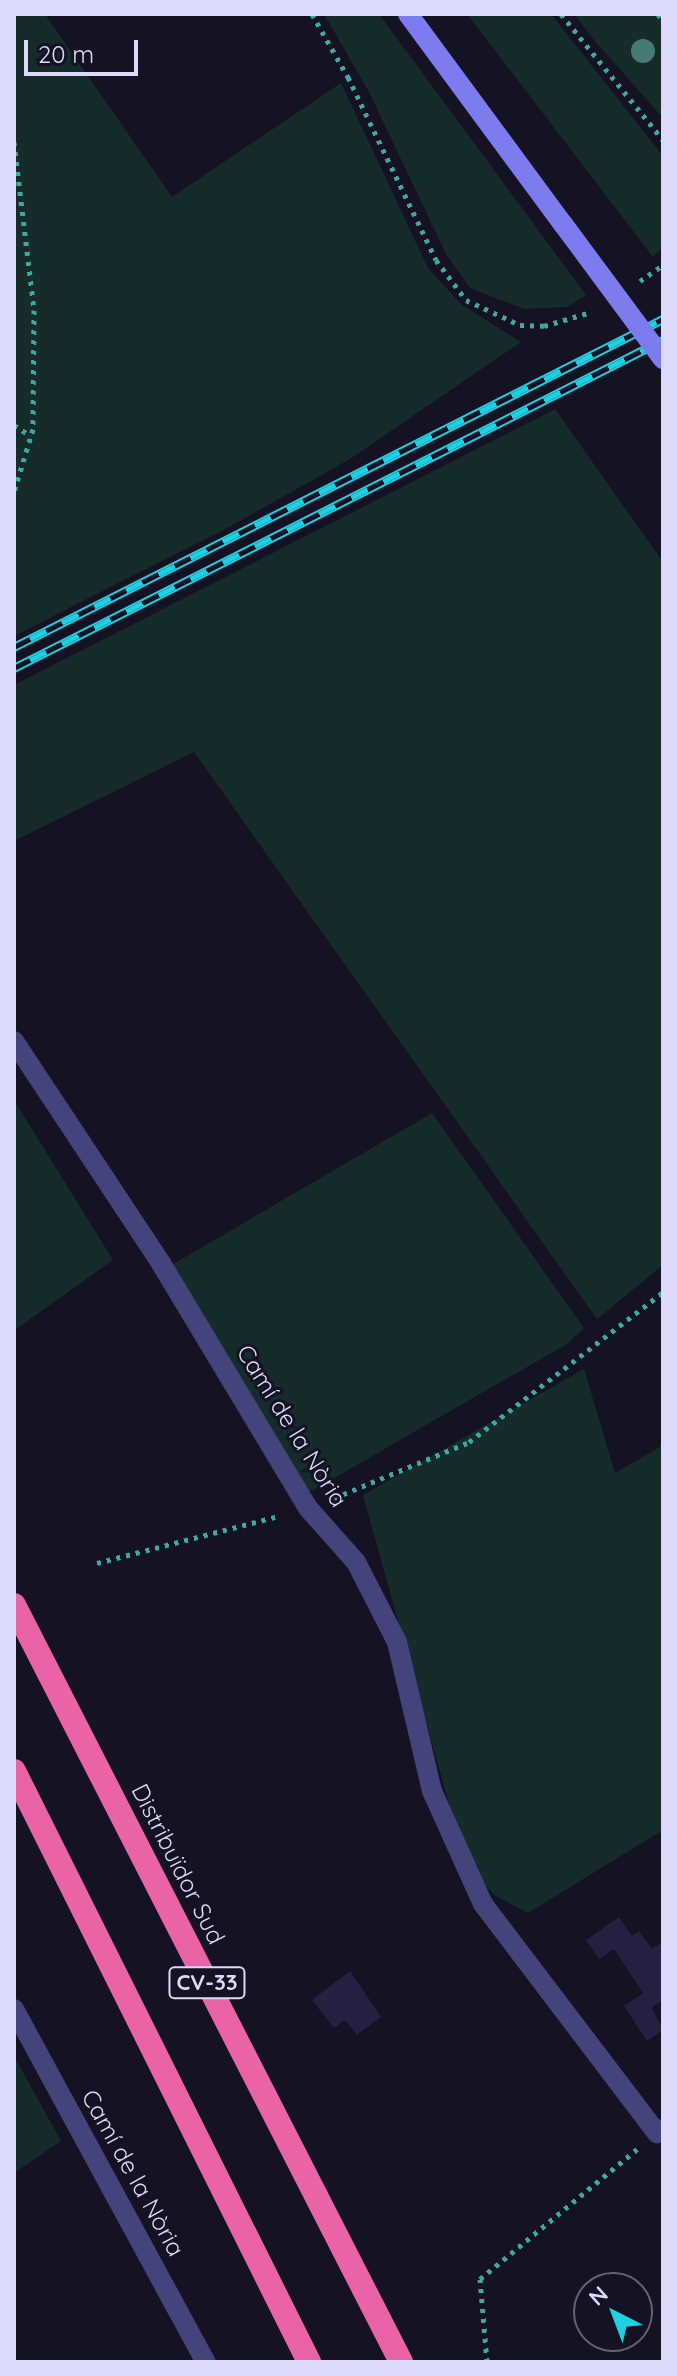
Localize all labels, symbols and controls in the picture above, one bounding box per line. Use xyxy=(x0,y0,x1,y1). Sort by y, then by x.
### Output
scale bar xyxy=(28,24,142,74)
text: 20 m xyxy=(38,39,94,69)
street label: Camí de la Nòria xyxy=(231,1340,353,1512)
street label: Distribuïdor Sud xyxy=(125,1779,231,1949)
road number: CV-33 xyxy=(167,1965,247,2001)
street label: Camí de la Nòria xyxy=(75,2085,191,2261)
north arrow xyxy=(573,2272,653,2352)
text: N xyxy=(583,2280,614,2311)

